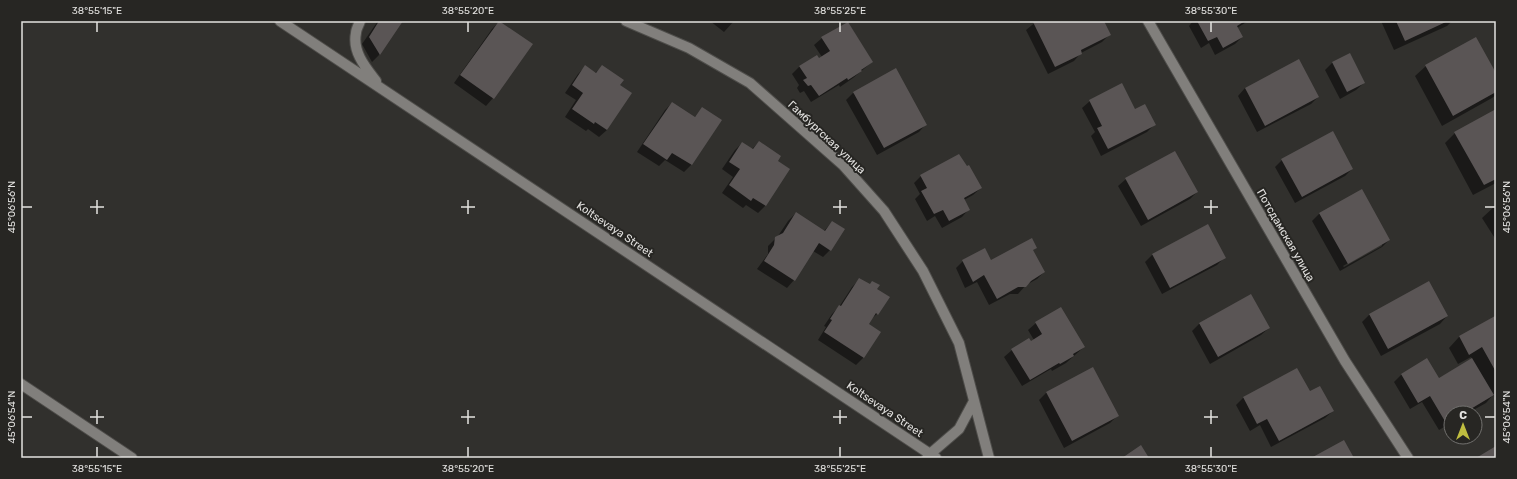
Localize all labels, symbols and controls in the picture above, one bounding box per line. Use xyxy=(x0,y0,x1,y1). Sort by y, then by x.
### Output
text: 38°55'15"E xyxy=(72,5,122,17)
text: 38°55'20"E xyxy=(442,5,494,17)
text: 38°55'25"E xyxy=(814,5,866,17)
text: 38°55'30"E xyxy=(1185,5,1237,17)
street label: Гамбургская улица xyxy=(785,98,868,177)
text: 45°06'56"N xyxy=(6,181,18,233)
text: 45°06'56"N xyxy=(1501,181,1513,233)
street label: Потсдамская улица xyxy=(1254,187,1317,284)
street label: Koltsevaya Street xyxy=(574,199,656,260)
street label: Koltsevaya Street xyxy=(844,379,926,440)
text: 45°06'54"N xyxy=(6,391,18,443)
text: 45°06'54"N xyxy=(1501,391,1513,443)
north arrow xyxy=(1443,405,1483,445)
text: С xyxy=(1459,409,1467,422)
text: 38°55'15"E xyxy=(72,463,122,475)
text: 38°55'20"E xyxy=(442,463,494,475)
text: 38°55'25"E xyxy=(814,463,866,475)
text: 38°55'30"E xyxy=(1185,463,1237,475)

